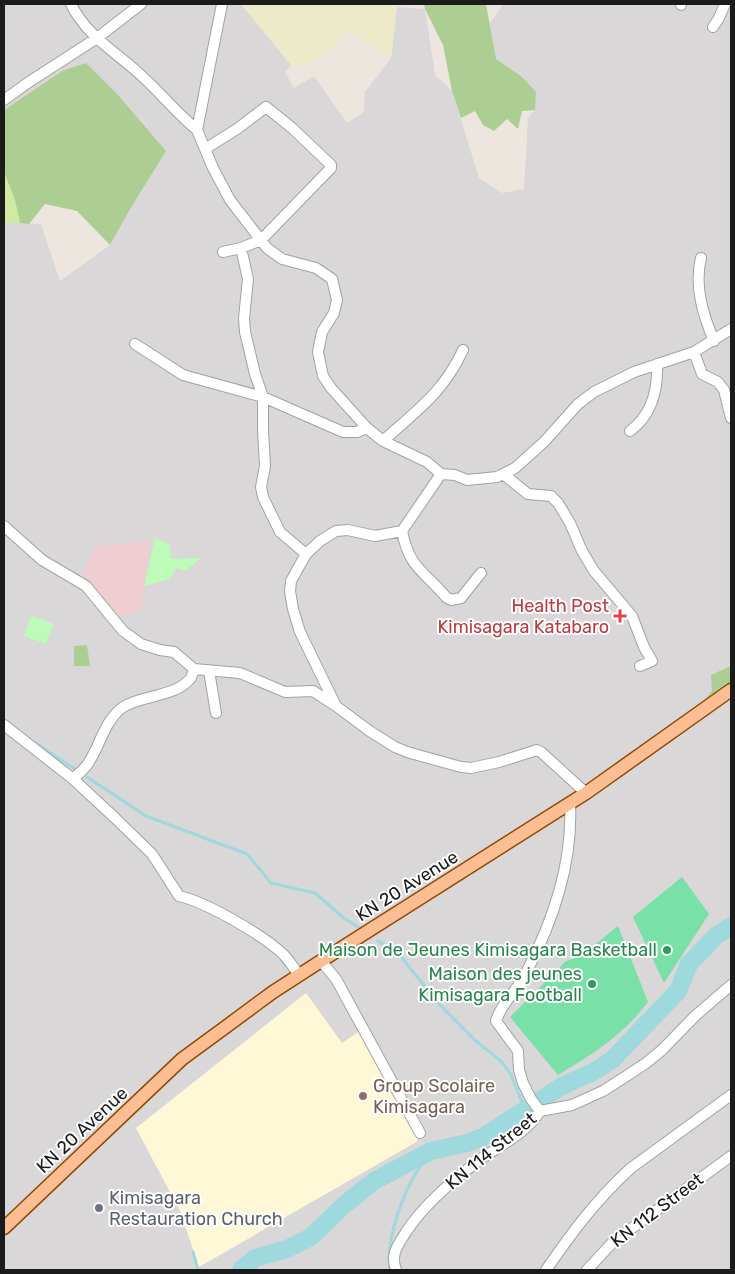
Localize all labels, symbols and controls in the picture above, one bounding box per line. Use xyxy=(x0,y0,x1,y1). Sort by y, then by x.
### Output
place label: Health Post Kimisagara Katabaro xyxy=(437,595,609,638)
marker: Health Post Kimisagara Katabaro xyxy=(613,609,627,623)
street label: KN 20 Avenue xyxy=(352,846,462,926)
place label: Maison de Jeunes Kimisagara Basketball xyxy=(319,939,657,961)
marker: Maison de Jeunes Kimisagara Basketball xyxy=(661,944,673,956)
place label: Maison des jeunes Kimisagara Football xyxy=(418,963,582,1006)
marker: Maison des jeunes Kimisagara Football xyxy=(586,978,598,990)
place label: Group Scolaire Kimisagara xyxy=(373,1075,495,1118)
street label: KN 20 Avenue xyxy=(32,1082,132,1178)
marker: Group Scolaire Kimisagara xyxy=(357,1090,369,1102)
street label: KN 114 Street xyxy=(441,1108,541,1194)
street label: KN 112 Street xyxy=(606,1168,708,1252)
place label: Kimisagara Restauration Church xyxy=(109,1187,283,1230)
marker: Kimisagara Restauration Church xyxy=(93,1202,105,1214)

